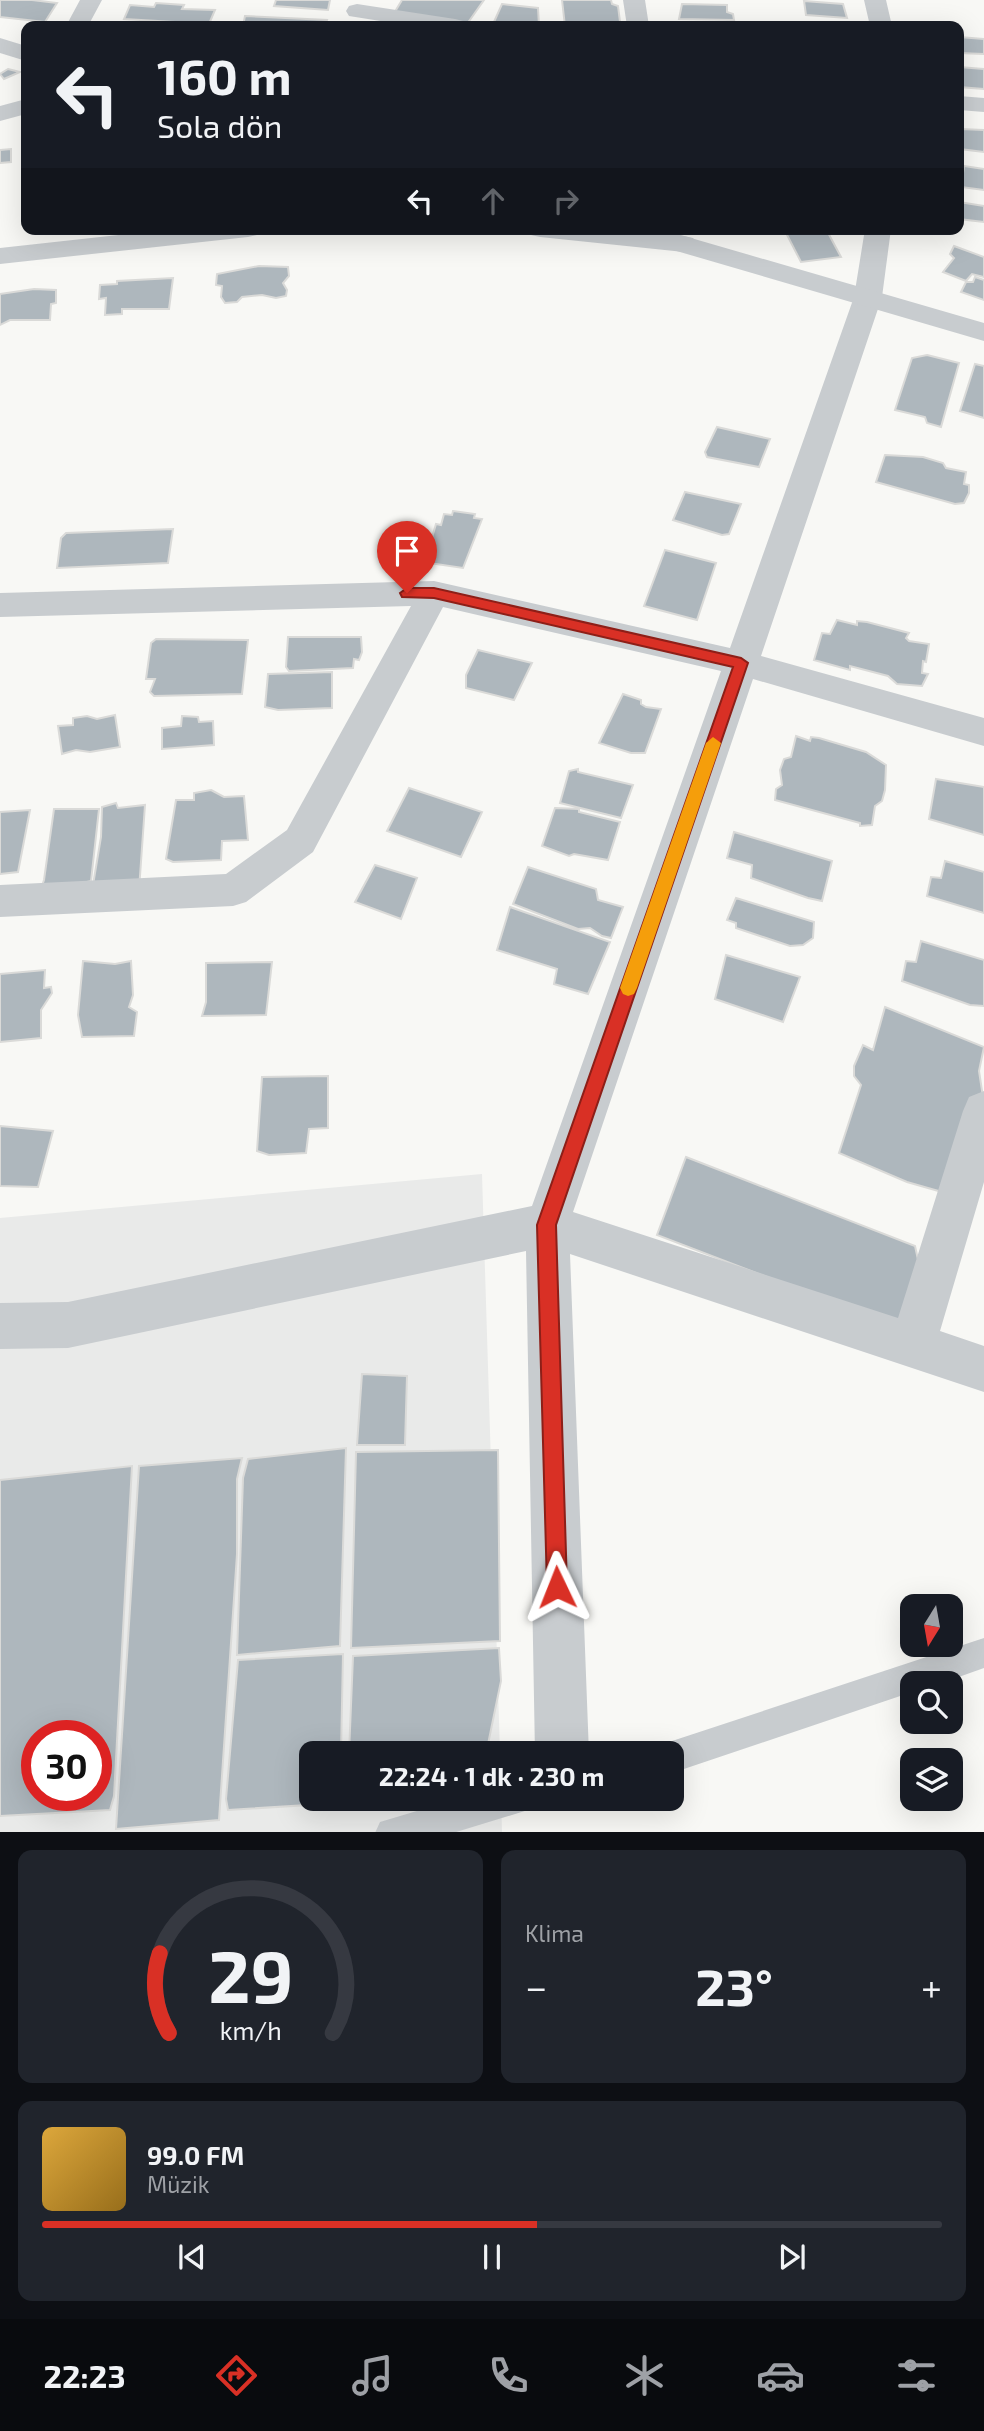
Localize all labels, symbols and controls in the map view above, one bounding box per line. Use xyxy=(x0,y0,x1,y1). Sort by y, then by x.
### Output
text: 160 m xyxy=(157,46,292,105)
icon: left xyxy=(42,49,133,140)
text: Sola dön xyxy=(157,106,282,144)
icon: left xyxy=(401,182,439,220)
icon: ahead xyxy=(474,182,512,220)
icon: right xyxy=(547,182,585,220)
pin xyxy=(377,521,437,593)
icon: arrive xyxy=(388,532,426,570)
position arrow xyxy=(520,1550,594,1624)
north arrow xyxy=(900,1594,962,1657)
map controls xyxy=(900,1594,963,1811)
button: search xyxy=(900,1671,963,1734)
speed limit sign: 30 xyxy=(21,1720,112,1811)
button: layers xyxy=(900,1748,963,1811)
text: 22:24 · 1 dk · 230 m xyxy=(379,1760,604,1791)
text: Klima xyxy=(525,1919,584,1947)
text: 29 xyxy=(208,1930,293,2018)
text: 23° xyxy=(695,1954,773,2016)
text: − xyxy=(525,1963,547,2009)
text: + xyxy=(921,1963,942,2009)
text: km/h xyxy=(219,2014,282,2044)
text: 99.0 FM xyxy=(147,2139,244,2170)
text: Müzik xyxy=(147,2170,209,2198)
icon: previous xyxy=(173,2238,211,2276)
icon: pause xyxy=(473,2238,511,2276)
icon: next xyxy=(773,2238,811,2276)
icon: directions xyxy=(212,2351,261,2400)
icon: music xyxy=(348,2351,397,2400)
icon: phone xyxy=(484,2351,533,2400)
icon: climate xyxy=(620,2351,669,2400)
icon: car xyxy=(756,2351,805,2400)
icon: filters xyxy=(892,2351,941,2400)
text: 22:23 xyxy=(43,2356,126,2394)

